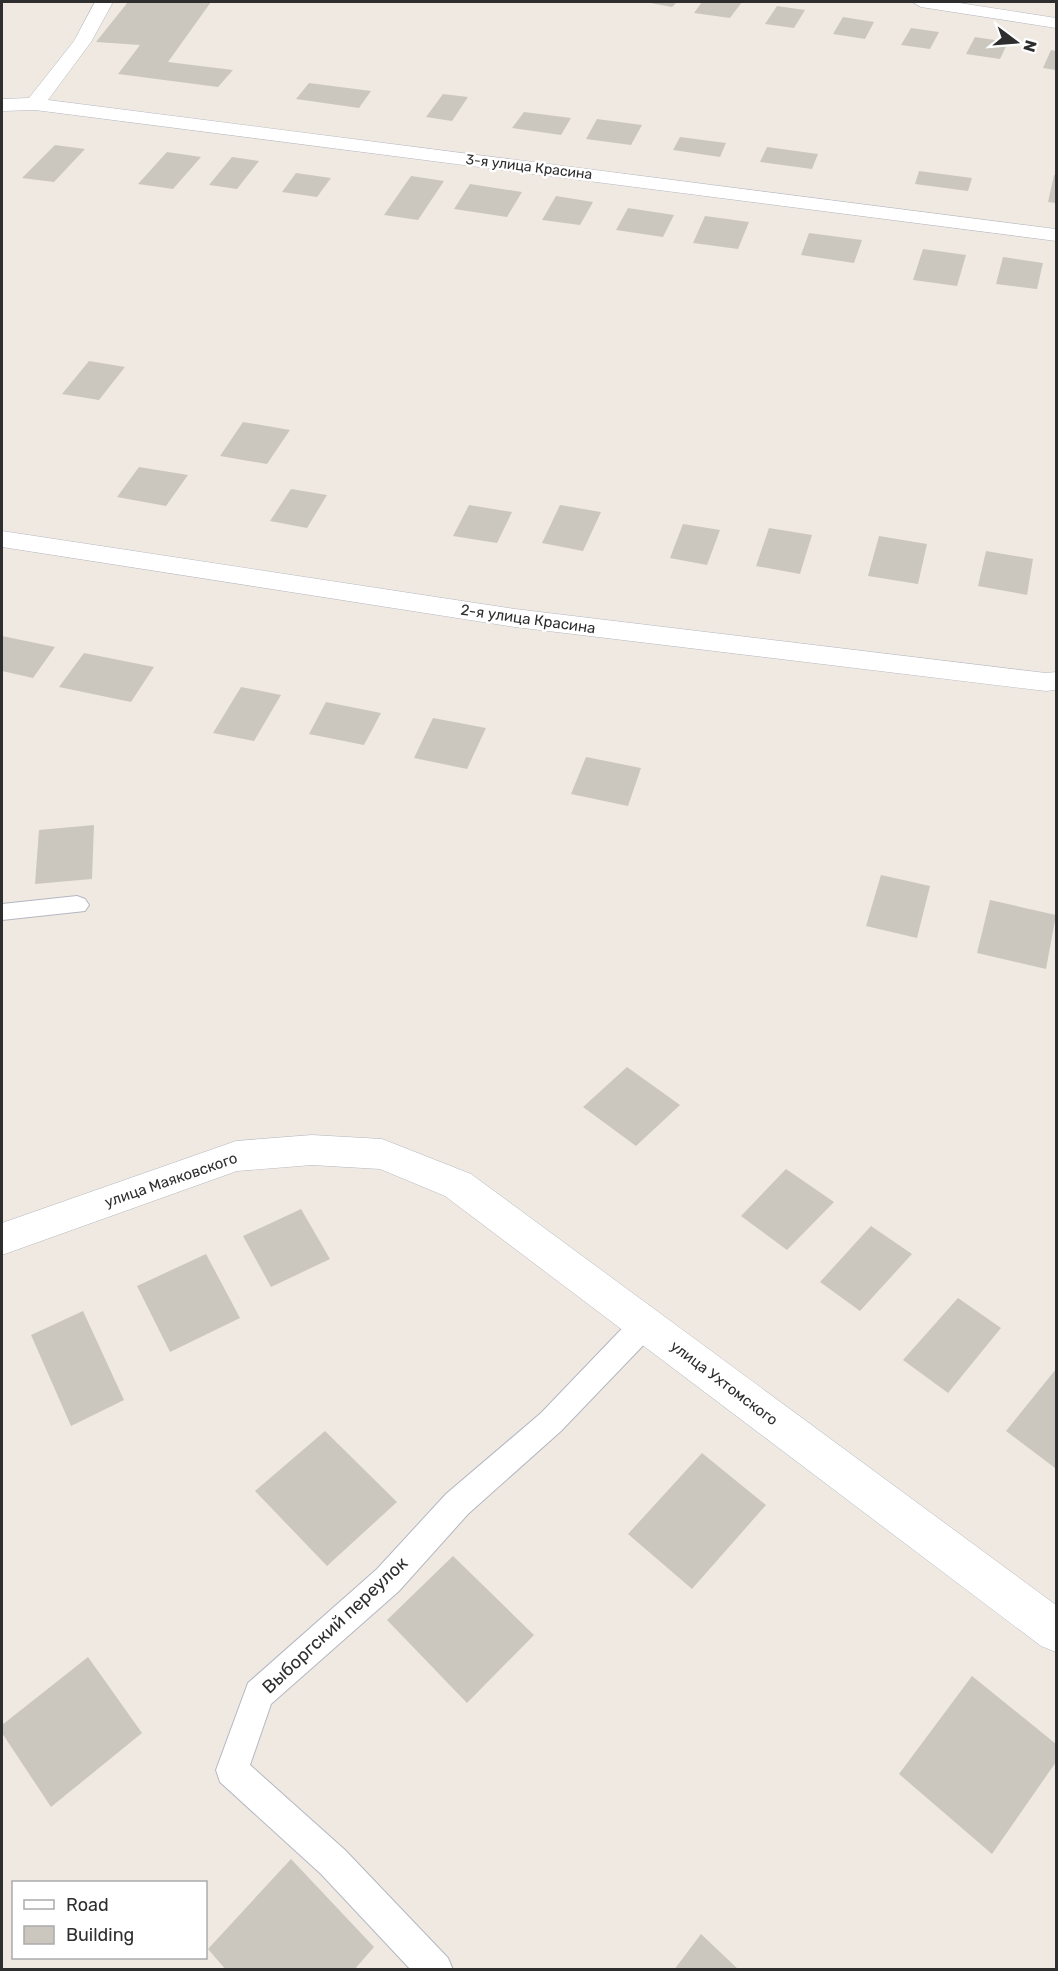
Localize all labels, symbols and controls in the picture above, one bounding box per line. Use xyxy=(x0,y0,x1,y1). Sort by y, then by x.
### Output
north arrow xyxy=(986,12,1046,72)
text: N xyxy=(1019,38,1041,54)
street label: 3-я улица Красина xyxy=(465,151,593,183)
street label: 2-я улица Красина xyxy=(459,601,597,637)
street label: улица Маяковского xyxy=(102,1149,240,1211)
street label: улица Ухтомского xyxy=(667,1337,781,1429)
street label: Выборгский переулок xyxy=(258,1552,412,1698)
legend xyxy=(12,1881,207,1959)
text: Road xyxy=(66,1894,109,1916)
text: Building xyxy=(66,1924,134,1946)

